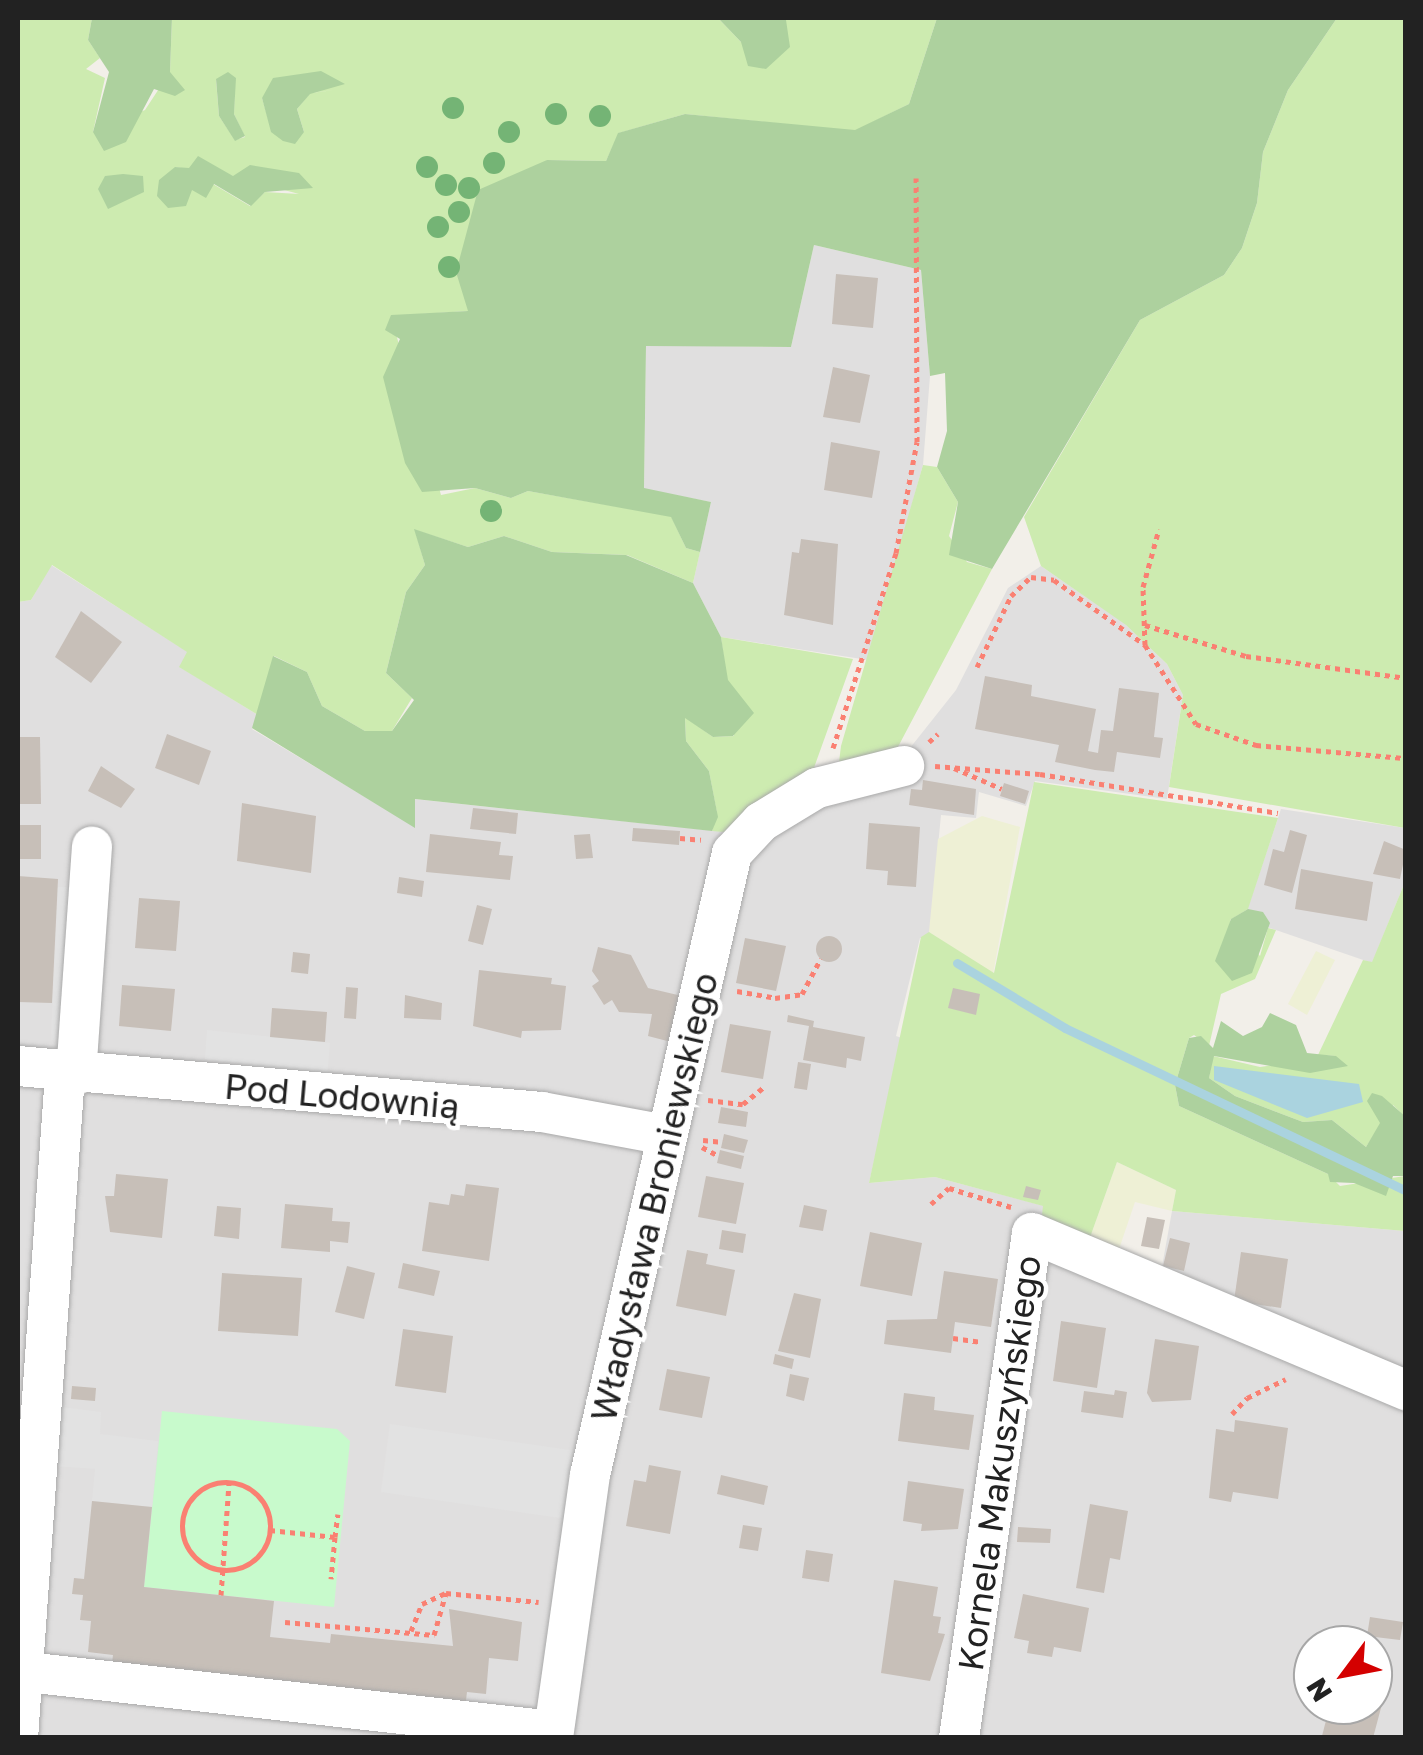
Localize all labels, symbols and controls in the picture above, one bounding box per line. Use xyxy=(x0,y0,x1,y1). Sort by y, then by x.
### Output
street label: Władysława Broniewskiego xyxy=(582,969,726,1425)
street label: Pod Lodownią xyxy=(223,1065,461,1127)
street label: Kornela Makuszyńskiego xyxy=(949,1253,1049,1673)
north arrow xyxy=(1293,1625,1393,1725)
text: N xyxy=(1299,1672,1338,1708)

